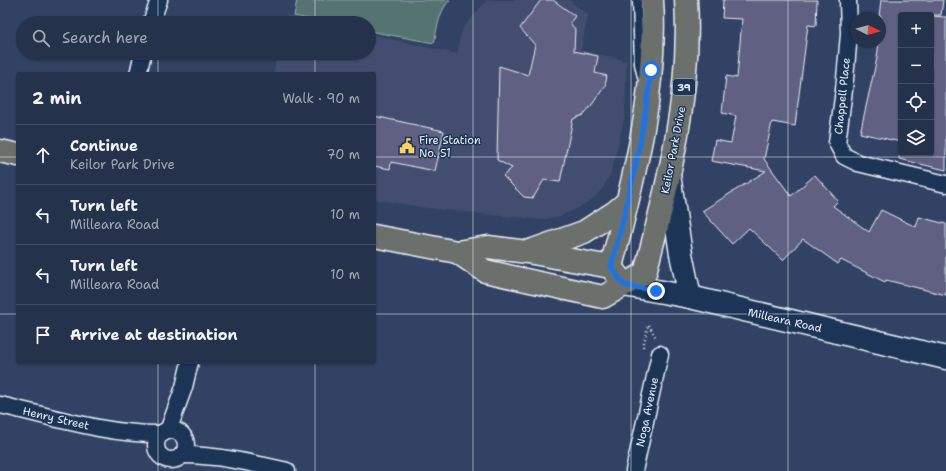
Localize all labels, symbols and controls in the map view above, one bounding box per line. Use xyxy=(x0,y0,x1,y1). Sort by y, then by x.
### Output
north arrow xyxy=(850,12,886,48)
map controls xyxy=(898,12,934,156)
button: + xyxy=(898,12,934,48)
search box xyxy=(16,16,376,60)
icon: search xyxy=(30,27,52,49)
text: Search here xyxy=(62,28,148,48)
button: − xyxy=(898,48,934,84)
street label: Chappell Place xyxy=(831,57,854,135)
route start xyxy=(642,61,660,79)
road number: 39 xyxy=(673,79,695,95)
button: locate xyxy=(898,84,934,120)
text: 2 min xyxy=(32,87,82,109)
text: Walk · 90 m xyxy=(282,90,360,107)
street label: Keilor Park Drive xyxy=(658,105,689,195)
button: layers xyxy=(898,120,934,156)
place label: Fire Station No. 51 xyxy=(419,133,481,161)
text: Continue xyxy=(70,136,138,156)
public building icon: Fire Station No. 51 xyxy=(398,137,416,155)
icon: ahead xyxy=(32,144,54,166)
text: 70 m xyxy=(326,146,360,163)
text: Keilor Park Drive xyxy=(70,156,175,173)
text: Turn left xyxy=(70,196,138,216)
icon: left xyxy=(32,204,54,226)
text: 10 m xyxy=(330,206,360,223)
text: Milleara Road xyxy=(70,216,159,233)
text: Turn left xyxy=(70,256,138,276)
icon: left xyxy=(32,264,54,286)
text: 10 m xyxy=(330,266,360,283)
text: Milleara Road xyxy=(70,276,159,293)
route end xyxy=(647,282,665,300)
street label: Milleara Road xyxy=(746,305,823,336)
icon: arrive xyxy=(32,324,54,346)
text: Arrive at destination xyxy=(70,325,238,345)
street label: Noga Avenue xyxy=(633,376,662,448)
street label: Henry Street xyxy=(21,404,91,433)

